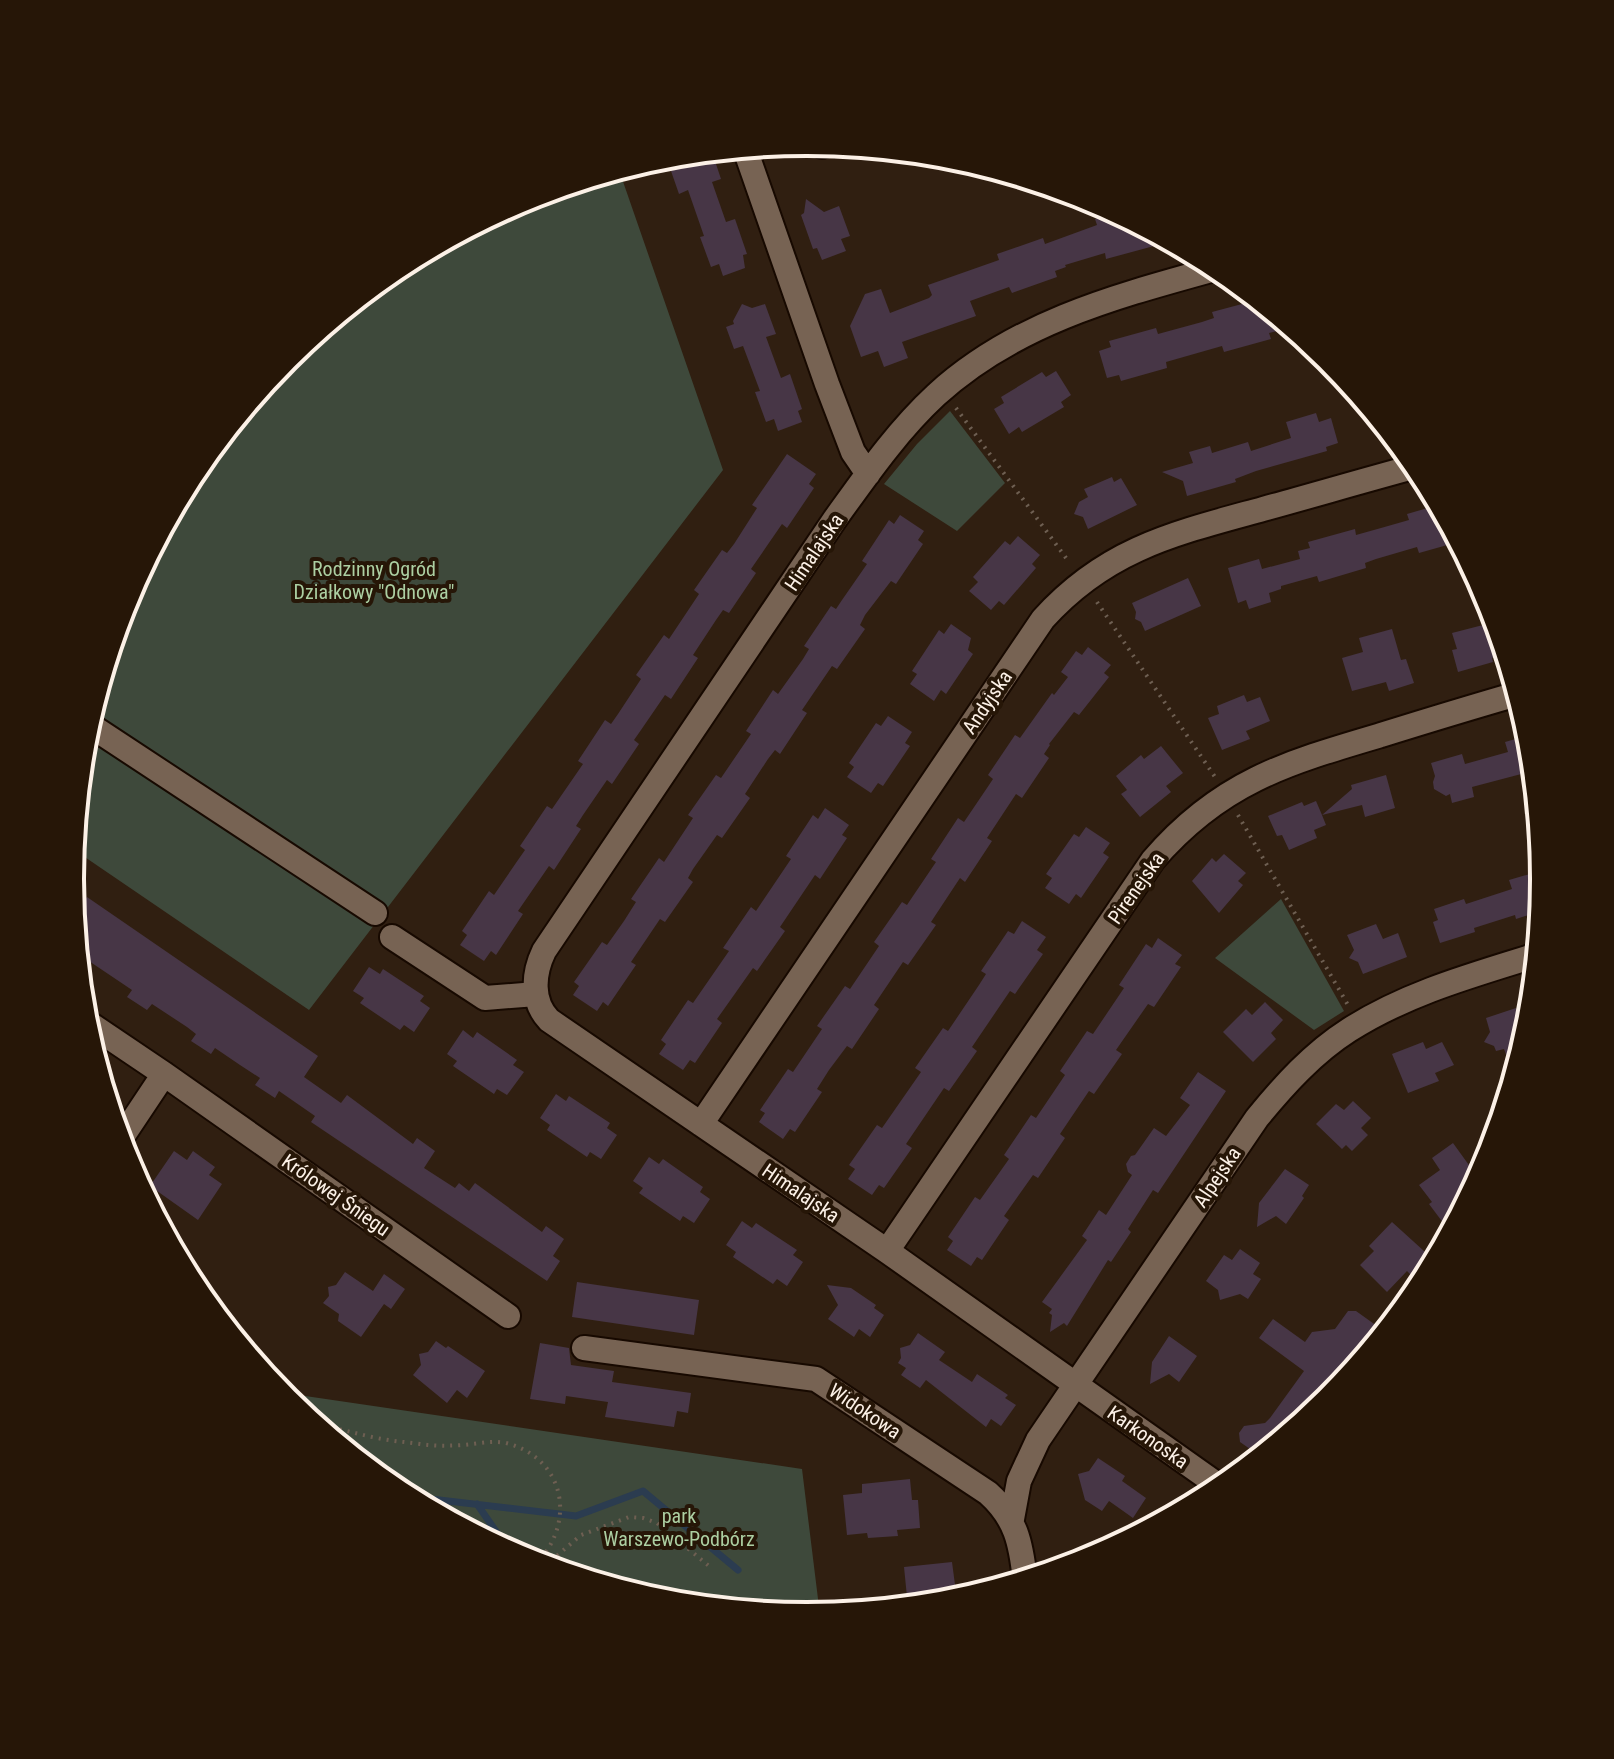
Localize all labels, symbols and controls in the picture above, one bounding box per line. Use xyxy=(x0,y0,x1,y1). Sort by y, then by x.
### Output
street label: Himalajska xyxy=(779,509,849,595)
park label: Rodzinny Ogród Działkowy "Odnowa" xyxy=(294,557,454,604)
street label: Andyjska xyxy=(957,666,1017,738)
street label: Pirenejska xyxy=(1103,847,1169,929)
street label: Alpejska xyxy=(1188,1142,1246,1212)
street label: Królowej Śniegu xyxy=(277,1149,395,1241)
street label: Himalajska xyxy=(758,1158,844,1228)
street label: Widokowa xyxy=(825,1378,905,1444)
street label: Karkonoska xyxy=(1103,1400,1193,1474)
park label: park Warszewo-Podbórz xyxy=(603,1504,755,1551)

